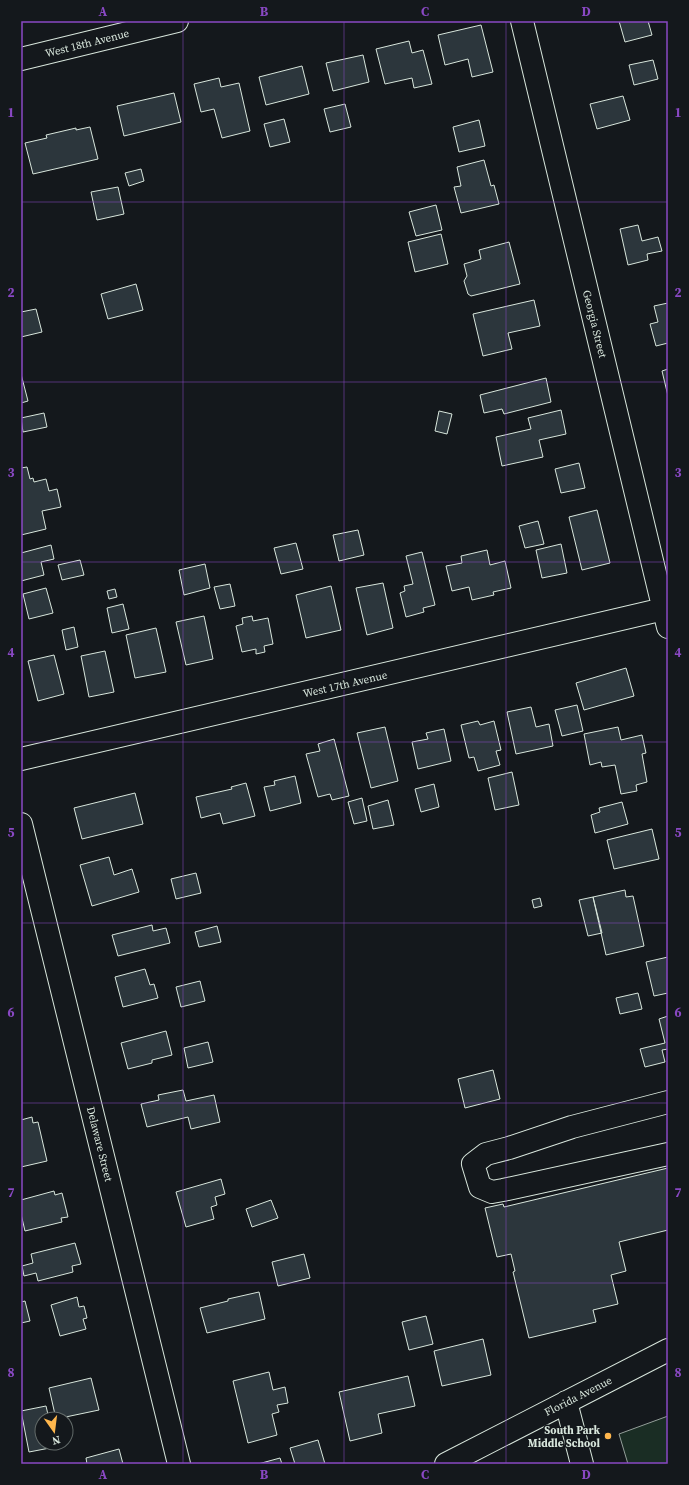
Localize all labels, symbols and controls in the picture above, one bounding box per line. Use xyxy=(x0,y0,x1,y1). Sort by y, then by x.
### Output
text: A xyxy=(99,3,108,20)
text: B xyxy=(260,3,269,20)
text: C xyxy=(421,3,429,20)
text: D xyxy=(581,3,591,20)
street label: West 18th Avenue xyxy=(43,26,131,61)
text: 1 xyxy=(7,104,15,121)
text: 1 xyxy=(674,104,682,121)
text: 2 xyxy=(7,284,15,301)
text: 2 xyxy=(674,284,682,301)
street label: Georgia Street xyxy=(579,289,610,360)
text: 3 xyxy=(7,464,15,481)
text: 3 xyxy=(674,464,682,481)
text: 4 xyxy=(7,644,15,661)
text: 4 xyxy=(674,644,682,661)
street label: West 17th Avenue xyxy=(301,667,389,701)
text: 5 xyxy=(7,824,15,841)
text: 5 xyxy=(674,824,682,841)
text: 6 xyxy=(7,1004,15,1021)
text: 6 xyxy=(674,1004,682,1021)
street label: Delaware Street xyxy=(83,1105,116,1184)
text: 7 xyxy=(7,1184,15,1201)
text: 7 xyxy=(674,1184,682,1201)
text: 8 xyxy=(7,1364,15,1381)
text: 8 xyxy=(674,1364,682,1381)
street label: Florida Avenue xyxy=(542,1373,615,1420)
north arrow xyxy=(34,1411,74,1451)
place label: South Park Middle School xyxy=(528,1423,600,1451)
marker: South Park Middle School xyxy=(603,1431,613,1441)
text: N xyxy=(51,1432,62,1448)
text: A xyxy=(99,1466,108,1483)
text: B xyxy=(260,1466,269,1483)
text: C xyxy=(421,1466,429,1483)
text: D xyxy=(581,1466,591,1483)

